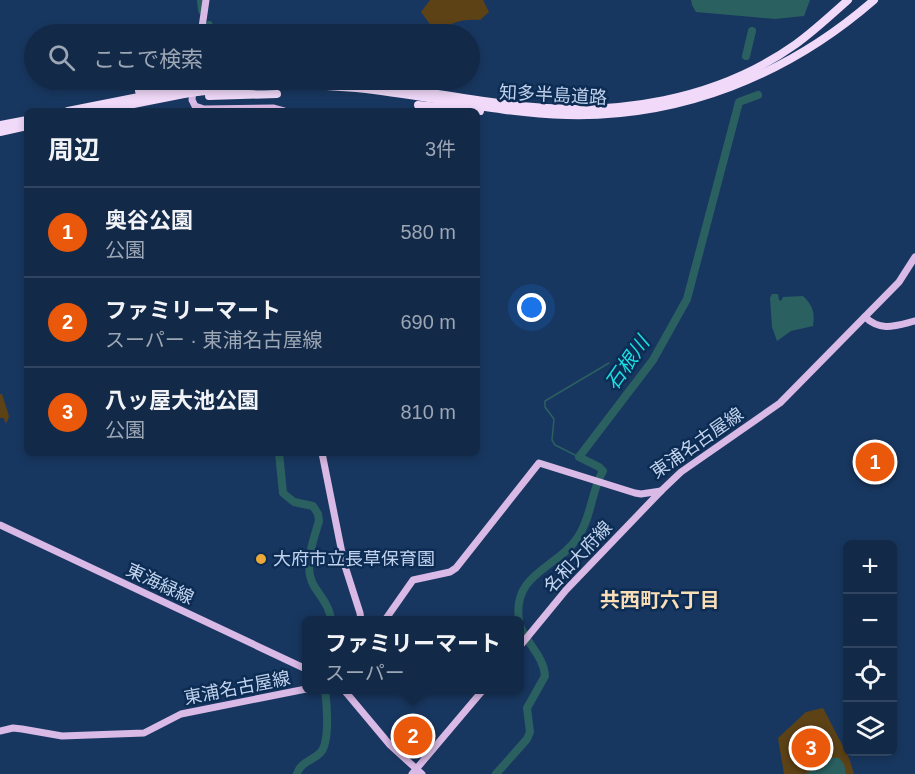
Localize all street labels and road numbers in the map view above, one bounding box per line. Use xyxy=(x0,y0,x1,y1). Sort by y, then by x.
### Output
street label: 知多半島道路 xyxy=(499,82,607,108)
street label: 東浦名古屋線 xyxy=(647,404,747,482)
street label: 名和大府線 xyxy=(540,517,616,597)
street label: 東海緑線 xyxy=(123,560,197,608)
street label: 東浦名古屋線 xyxy=(182,668,292,708)

